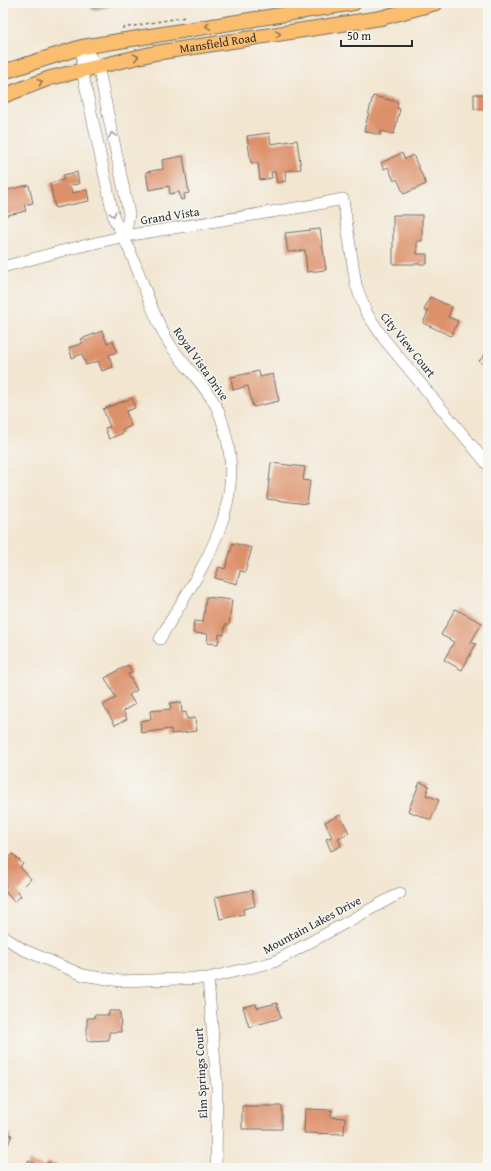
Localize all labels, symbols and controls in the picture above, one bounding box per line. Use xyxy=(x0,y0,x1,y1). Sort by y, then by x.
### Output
one-way arrow xyxy=(205,21,211,29)
scale bar xyxy=(341,22,412,48)
text: 50 m xyxy=(347,27,371,44)
street label: Mansfield Road xyxy=(178,28,258,57)
one-way arrow xyxy=(275,30,281,39)
one-way arrow xyxy=(133,54,139,62)
one-way arrow xyxy=(36,79,43,87)
one-way arrow xyxy=(109,132,117,138)
street label: Grand Vista xyxy=(139,202,201,229)
one-way arrow xyxy=(109,211,117,217)
street label: City View Court xyxy=(377,309,440,381)
street label: Royal Vista Drive xyxy=(170,324,233,404)
street label: Mountain Lakes Drive xyxy=(260,891,364,958)
street label: Elm Springs Court xyxy=(190,1026,211,1119)

